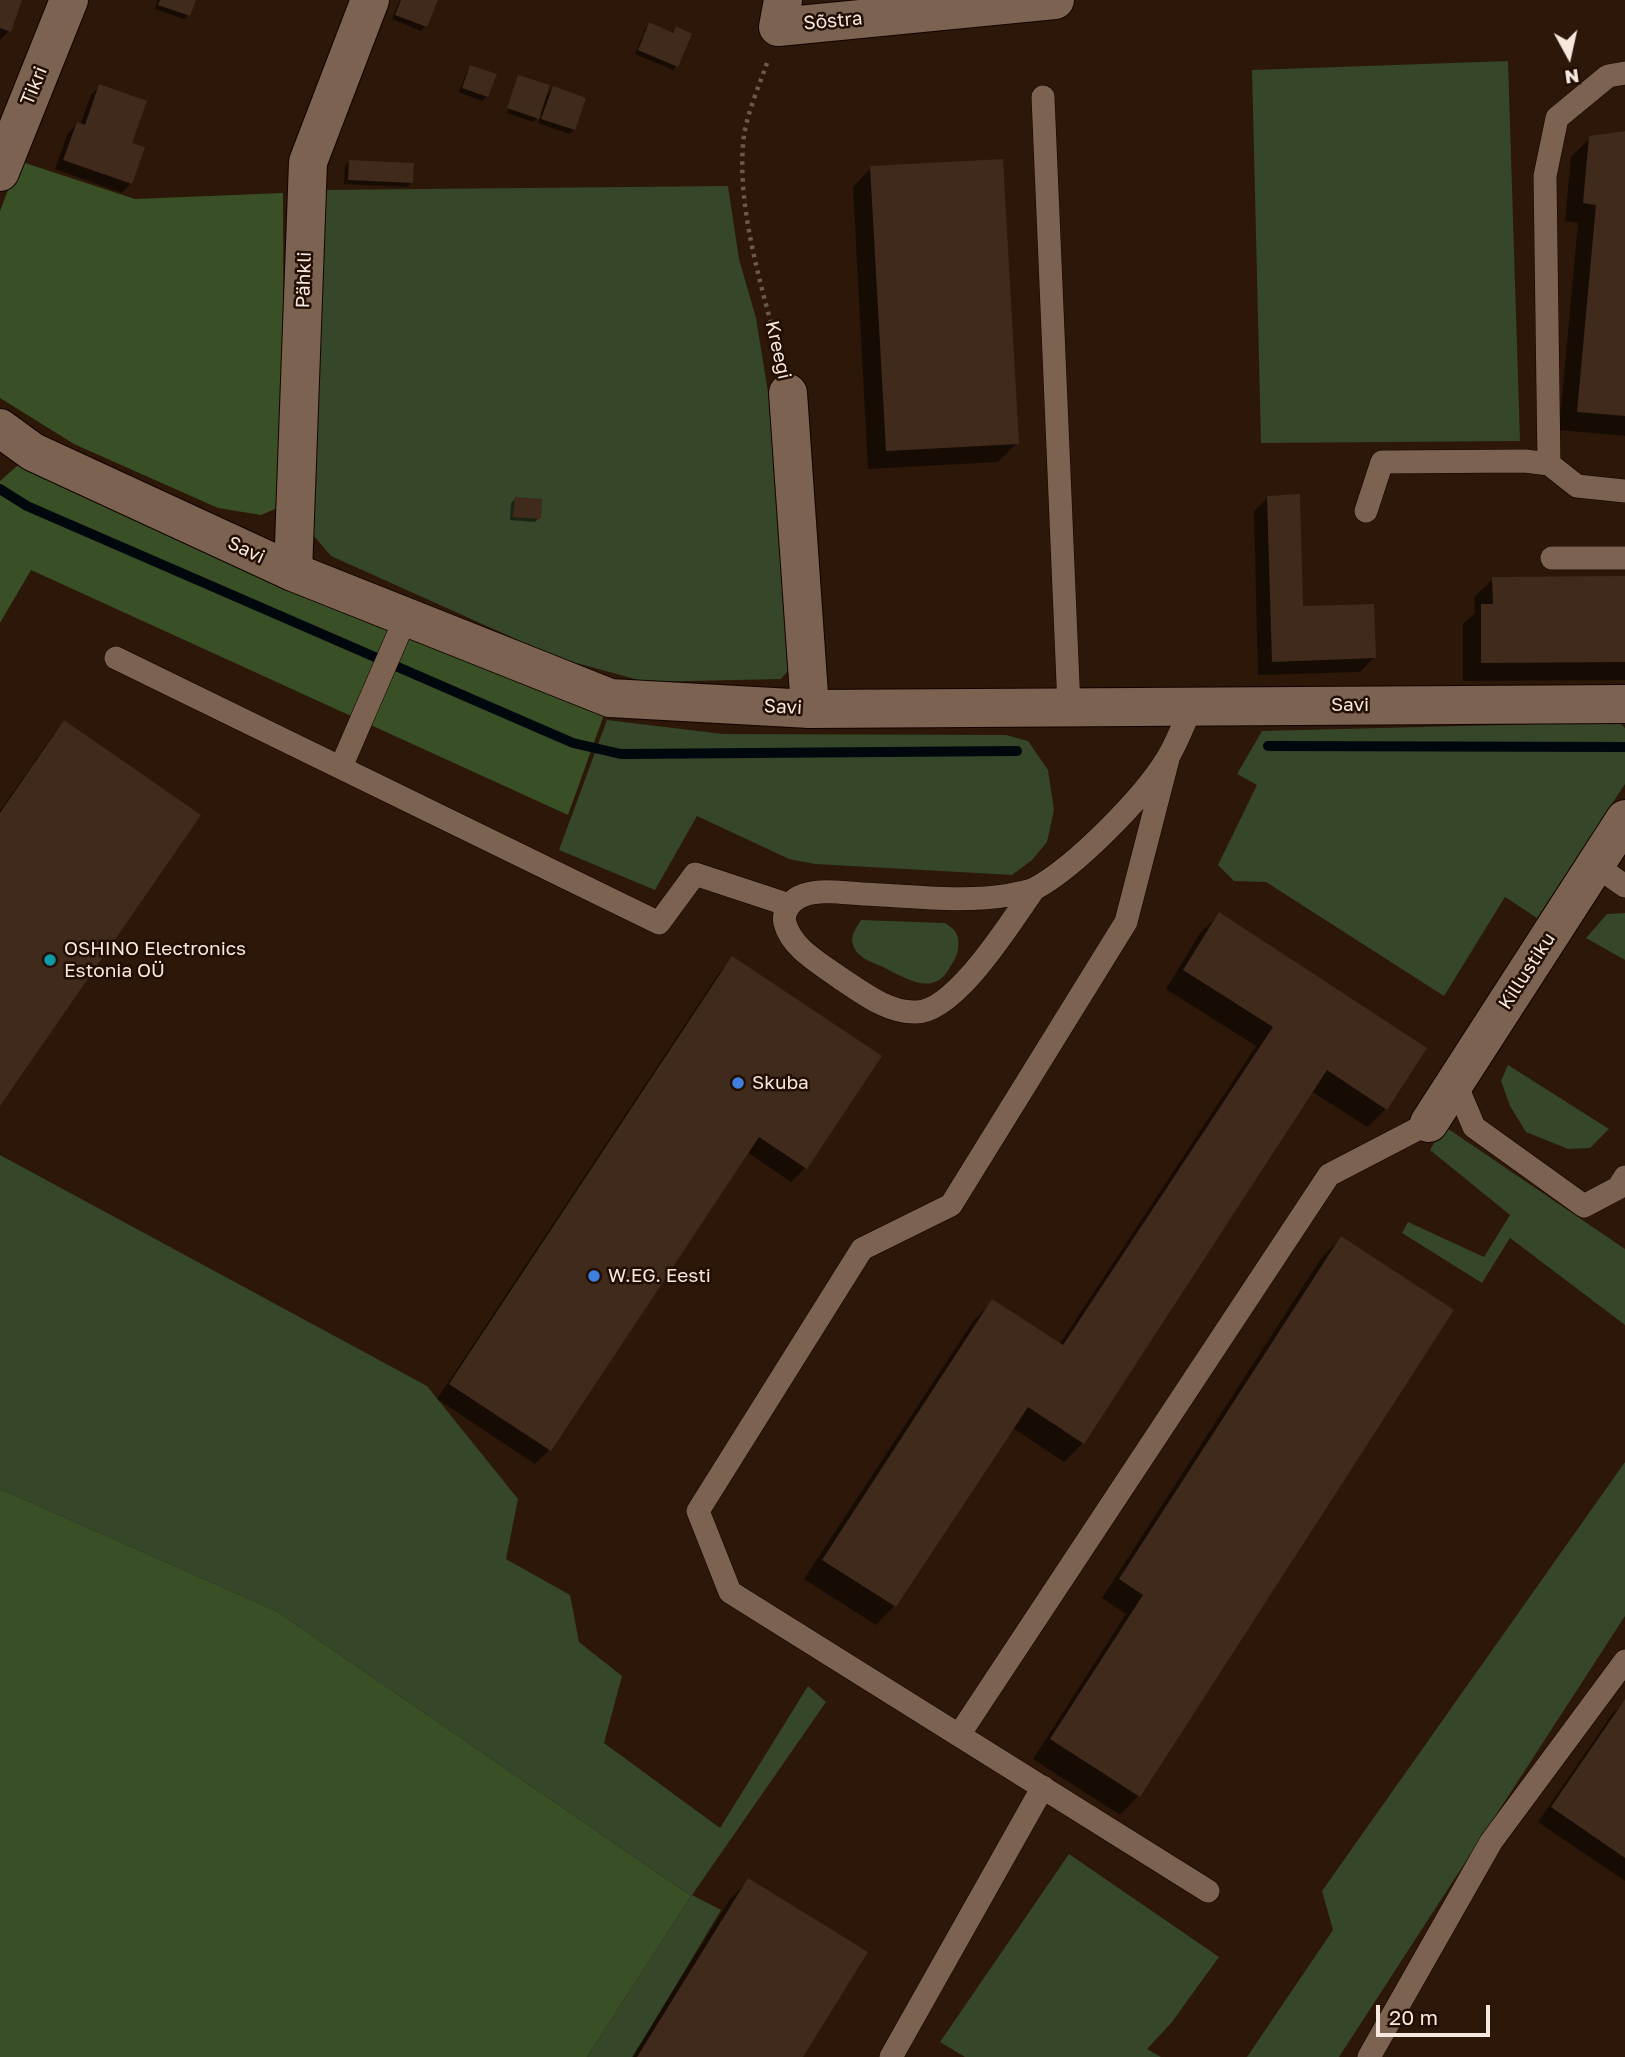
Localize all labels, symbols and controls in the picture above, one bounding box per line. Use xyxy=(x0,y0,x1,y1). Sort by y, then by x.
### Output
street label: Sõstra xyxy=(803,7,863,35)
north arrow xyxy=(1534,21,1604,91)
street label: Tikri xyxy=(16,63,52,109)
text: N xyxy=(1563,65,1581,90)
street label: Pähkli xyxy=(292,251,316,309)
street label: Kreegi xyxy=(760,319,796,381)
street label: Savi xyxy=(224,532,268,568)
street label: Savi xyxy=(1331,694,1369,716)
street label: Savi xyxy=(763,695,803,719)
street label: Killustiku xyxy=(1494,928,1560,1014)
place label: OSHINO Electronics Estonia OÜ xyxy=(64,938,246,982)
marker: OSHINO Electronics Estonia OÜ xyxy=(42,952,58,968)
place label: Skuba xyxy=(752,1072,809,1094)
marker: Skuba xyxy=(730,1075,746,1091)
place label: W.EG. Eesti xyxy=(608,1265,711,1287)
marker: W.EG. Eesti xyxy=(586,1268,602,1284)
scale bar xyxy=(1380,1990,1494,2034)
text: 20 m xyxy=(1389,2004,1438,2030)

